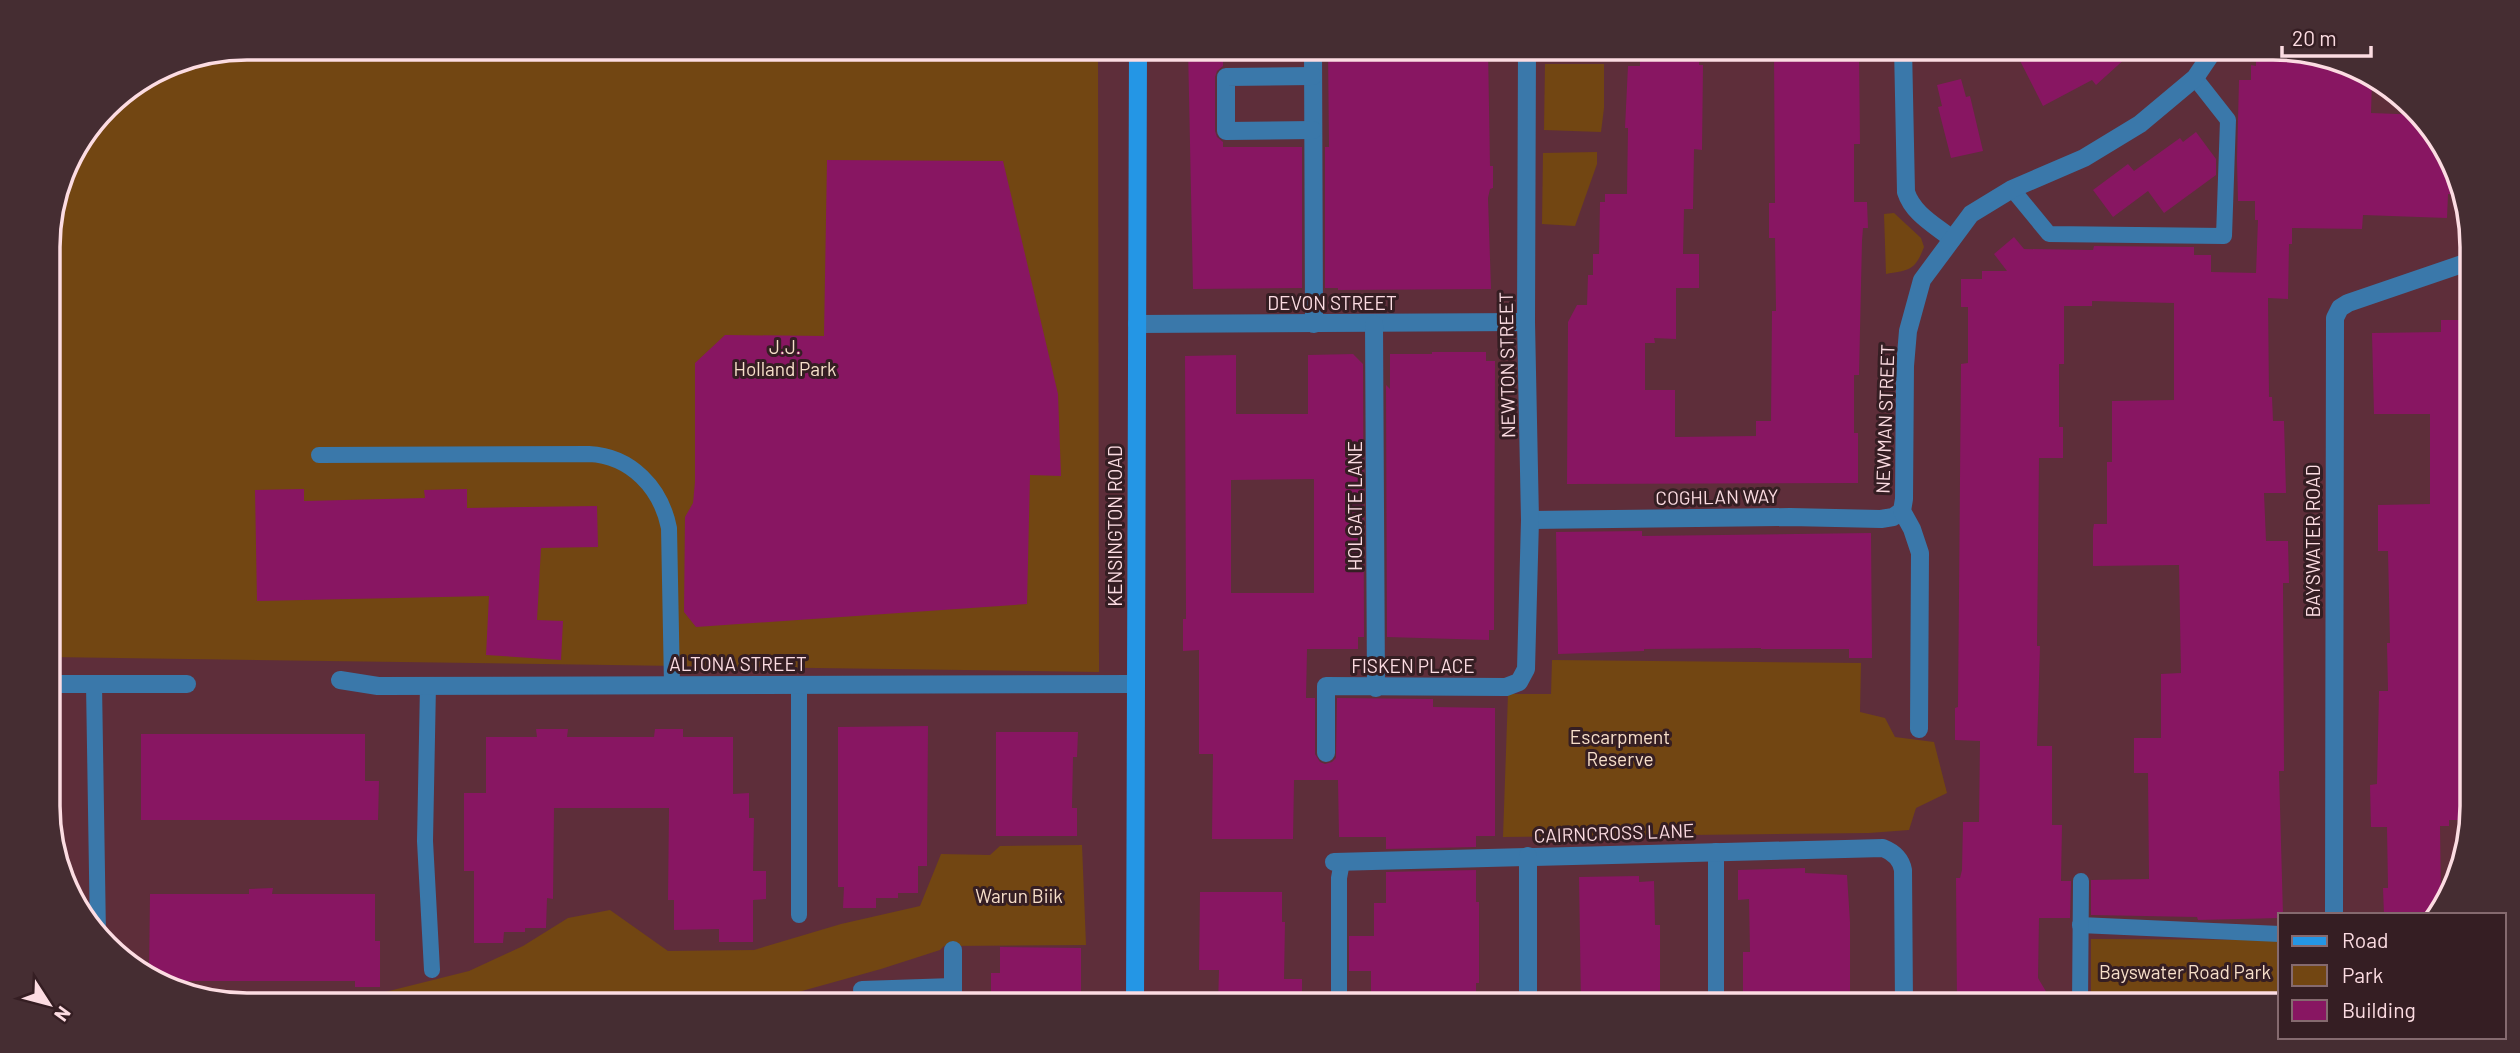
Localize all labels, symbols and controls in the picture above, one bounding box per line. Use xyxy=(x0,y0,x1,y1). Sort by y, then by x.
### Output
scale bar xyxy=(2282,14,2371,58)
text: 20 m xyxy=(2292,25,2337,50)
street label: DEVON STREET xyxy=(1267,291,1397,314)
street label: NEWTON STREET xyxy=(1494,292,1519,438)
park label: J.J. Holland Park xyxy=(734,335,836,380)
street label: NEWMAN STREET xyxy=(1870,344,1899,494)
street label: HOLGATE LANE xyxy=(1343,441,1366,571)
street label: KENSINGTON ROAD xyxy=(1103,445,1126,607)
street label: BAYSWATER ROAD xyxy=(2301,465,2324,617)
street label: COGHLAN WAY xyxy=(1655,484,1779,509)
street label: ALTONA STREET xyxy=(669,652,807,675)
street label: FISKEN PLACE xyxy=(1351,654,1475,677)
park label: Escarpment Reserve xyxy=(1570,725,1670,770)
street label: CAIRNCROSS LANE xyxy=(1533,818,1695,847)
park label: Warun Biik xyxy=(975,884,1063,907)
legend xyxy=(2278,913,2506,1039)
text: Road xyxy=(2342,927,2388,952)
park label: Bayswater Road Park xyxy=(2099,960,2271,983)
text: Park xyxy=(2342,962,2383,987)
north arrow xyxy=(14,969,84,1039)
text: Building xyxy=(2342,997,2416,1022)
text: N xyxy=(50,1002,76,1026)

